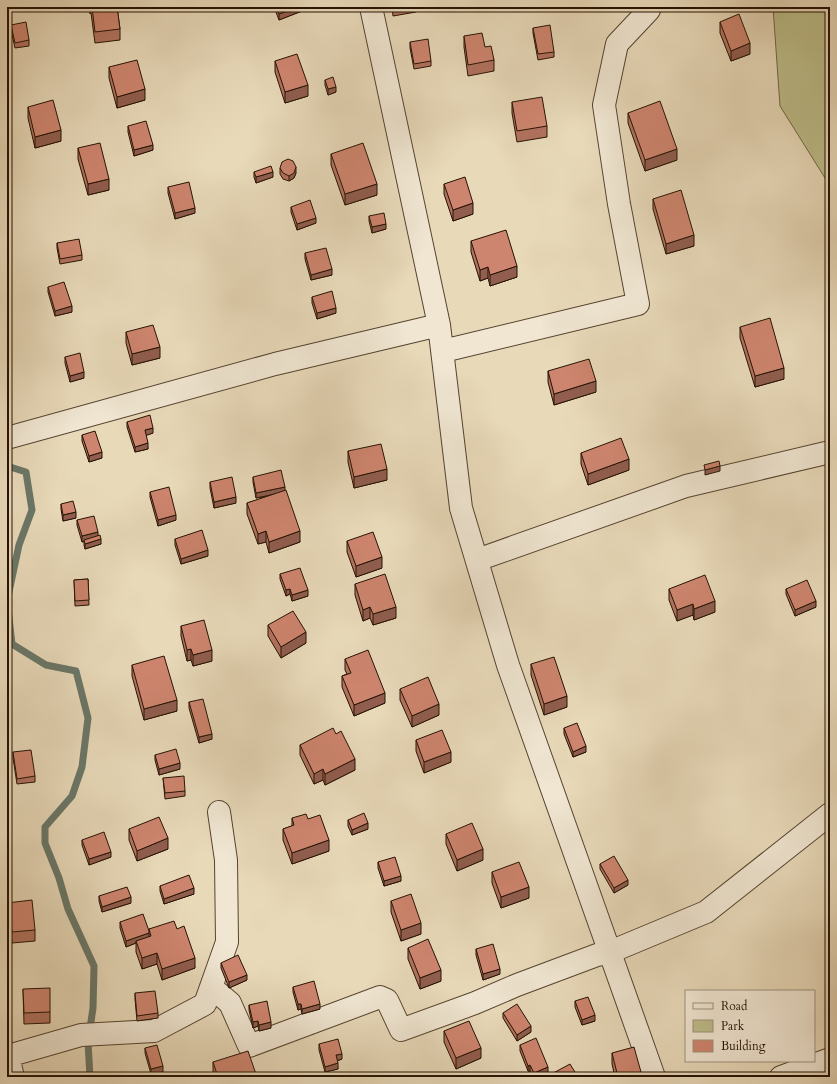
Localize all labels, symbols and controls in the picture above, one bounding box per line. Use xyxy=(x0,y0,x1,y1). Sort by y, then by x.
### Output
legend xyxy=(685,990,815,1062)
text: Road xyxy=(721,998,748,1014)
text: Park xyxy=(721,1018,745,1034)
text: Building xyxy=(721,1038,766,1054)

